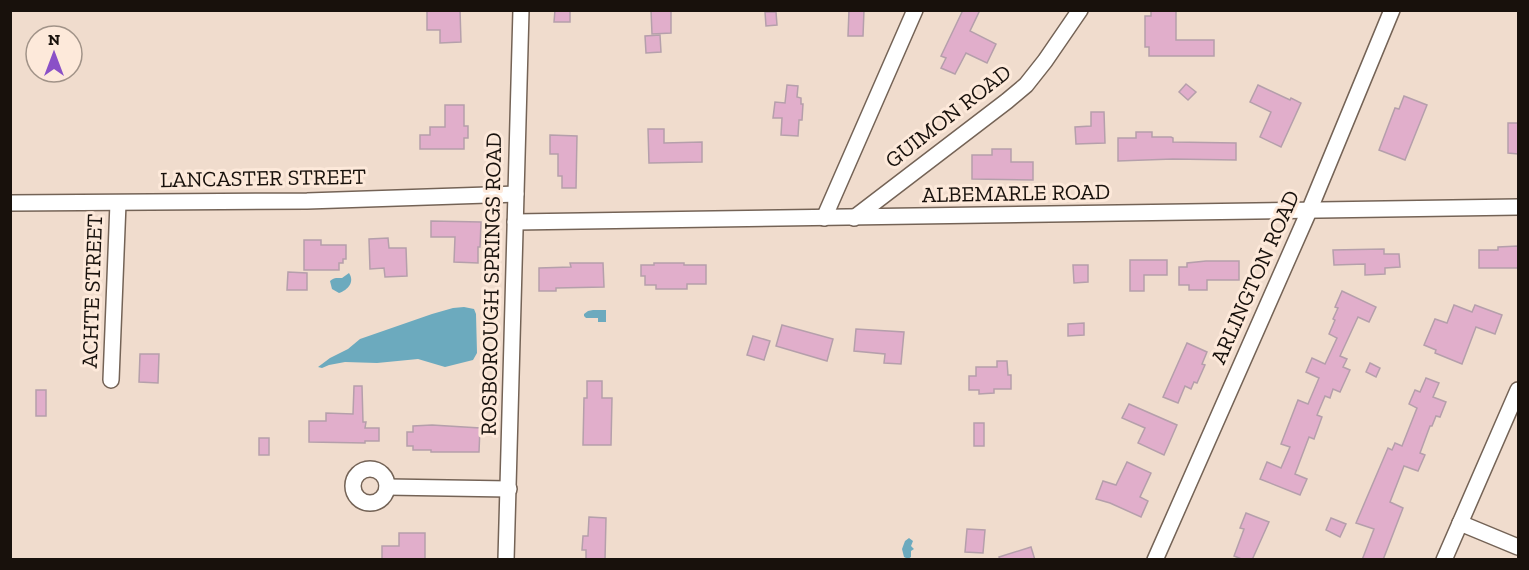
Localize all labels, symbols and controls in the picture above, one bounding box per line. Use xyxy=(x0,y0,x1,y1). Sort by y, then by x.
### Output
north arrow xyxy=(24,24,84,84)
text: N xyxy=(48,30,60,49)
street label: GUIMON ROAD xyxy=(879,58,1017,174)
street label: ROSBOROUGH SPRINGS ROAD xyxy=(475,132,507,436)
street label: LANCASTER STREET xyxy=(160,163,367,193)
street label: ALBEMARLE ROAD xyxy=(922,178,1110,208)
street label: ARLINGTON ROAD xyxy=(1205,186,1305,368)
street label: ACHTE STREET xyxy=(76,213,108,369)

